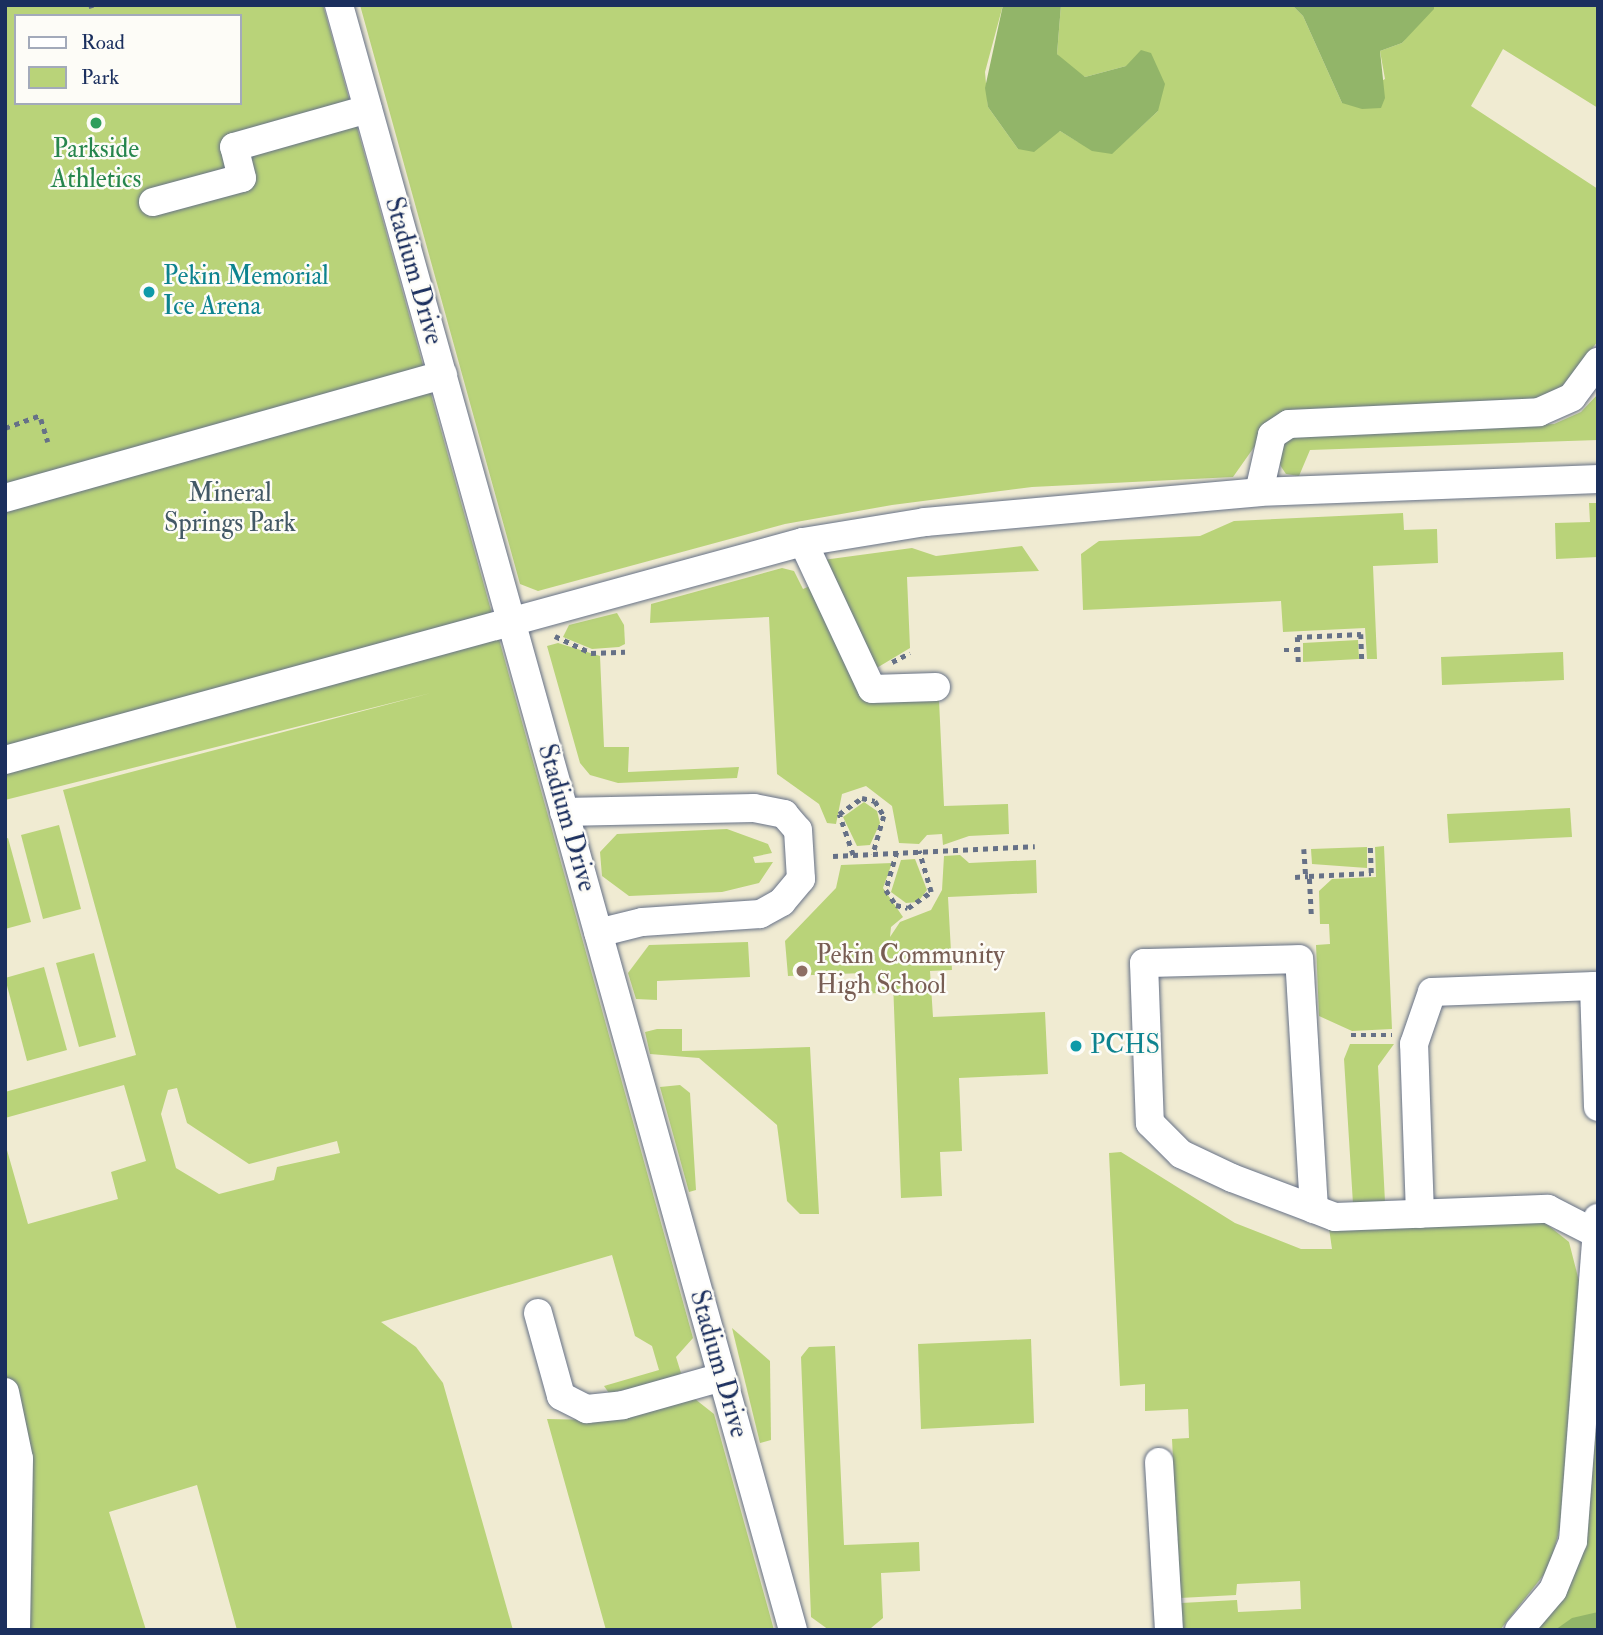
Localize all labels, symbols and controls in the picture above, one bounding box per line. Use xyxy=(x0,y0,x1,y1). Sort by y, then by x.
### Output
legend xyxy=(14,14,242,105)
text: Road xyxy=(81,29,125,56)
text: Park xyxy=(81,64,119,91)
marker: Parkside Athletics xyxy=(88,115,104,131)
place label: Parkside Athletics xyxy=(51,134,141,196)
street label: Stadium Drive xyxy=(377,194,449,348)
place label: Pekin Memorial Ice Arena xyxy=(163,261,329,322)
marker: Pekin Memorial Ice Arena xyxy=(141,284,157,300)
park label: Mineral Springs Park xyxy=(164,478,296,540)
street label: Stadium Drive xyxy=(530,741,602,895)
place label: Pekin Community High School xyxy=(816,940,1005,1002)
marker: Pekin Community High School xyxy=(794,963,810,979)
place label: PCHS xyxy=(1090,1030,1160,1062)
marker: PCHS xyxy=(1068,1038,1084,1054)
street label: Stadium Drive xyxy=(682,1287,754,1441)

